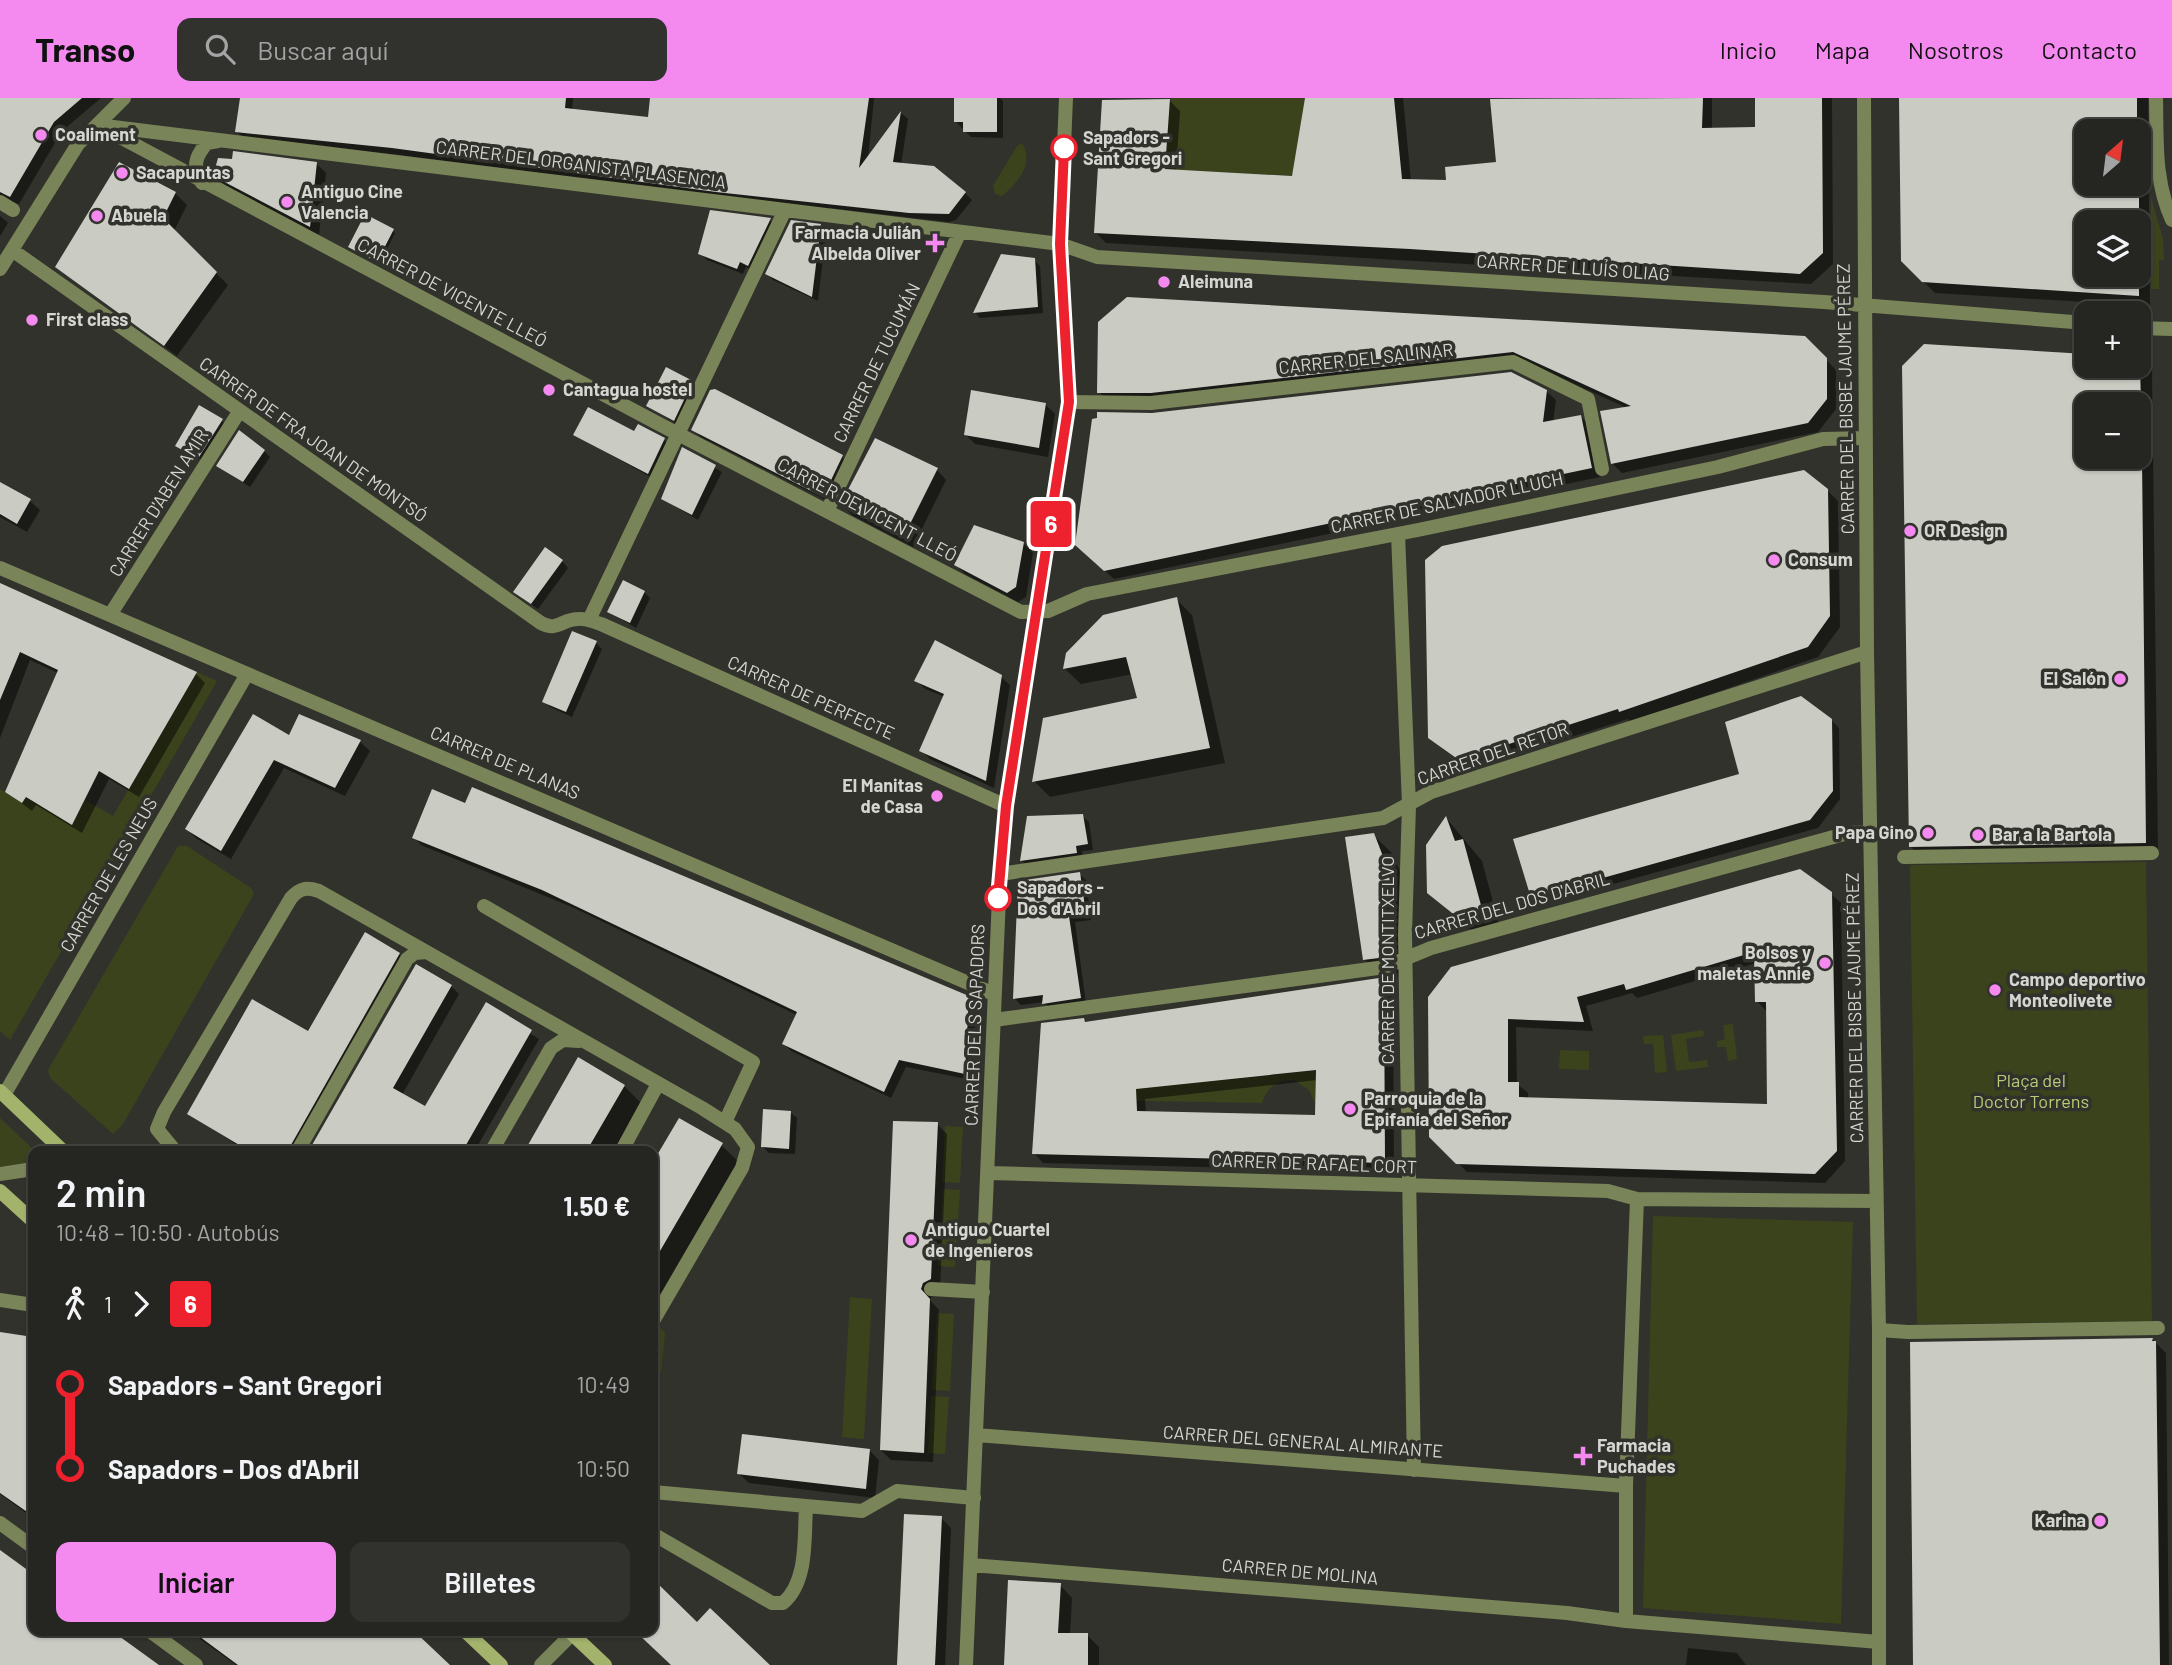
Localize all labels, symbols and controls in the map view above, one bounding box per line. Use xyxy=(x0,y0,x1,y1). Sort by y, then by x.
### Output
search box xyxy=(177,18,667,81)
text: Transo xyxy=(35,29,135,69)
icon: search xyxy=(201,30,239,68)
text: Buscar aquí xyxy=(257,34,388,65)
text: Inicio xyxy=(1720,35,1777,64)
text: Mapa xyxy=(1815,35,1870,64)
text: Nosotros xyxy=(1908,35,2004,64)
text: Contacto xyxy=(2042,35,2137,64)
north arrow xyxy=(2074,119,2151,196)
map controls xyxy=(2074,119,2151,469)
place label: Coaliment xyxy=(55,123,136,145)
place label: Sapadors - Sant Gregori xyxy=(1083,126,1182,169)
marker: Coaliment xyxy=(33,127,49,143)
street label: CARRER DEL ORGANISTA PLASENCIA xyxy=(435,135,727,193)
marker: Sapadors - Sant Gregori xyxy=(1051,135,1077,161)
place label: Sacapuntas xyxy=(136,161,231,183)
marker: Sacapuntas xyxy=(114,165,130,181)
place label: Antiguo Cine Valencia xyxy=(301,180,403,223)
marker: Antiguo Cine Valencia xyxy=(279,194,295,210)
place label: Abuela xyxy=(111,204,167,226)
marker: Abuela xyxy=(89,208,105,224)
button: layers xyxy=(2074,210,2151,287)
place label: Farmacia Julián Albelda Oliver xyxy=(795,221,921,264)
street label: CARRER DE VICENTE LLEÓ xyxy=(354,233,551,351)
marker: Farmacia Julián Albelda Oliver xyxy=(927,235,943,251)
street label: CARRER DE LLUÍS OLIAG xyxy=(1476,249,1670,285)
street label: CARRER DEL BISBE JAUME PÉREZ xyxy=(1832,263,1858,535)
place label: Aleimuna xyxy=(1178,270,1253,292)
marker: Aleimuna xyxy=(1156,274,1172,290)
street label: CARRER DE TUCUMÁN xyxy=(828,279,924,446)
button: + xyxy=(2074,301,2151,378)
place label: First class xyxy=(46,308,128,330)
marker: First class xyxy=(24,312,40,328)
street label: CARRER DEL SALINAR xyxy=(1277,338,1454,378)
street label: CARRER DE FRA JOAN DE MONTSÓ xyxy=(195,352,432,527)
place label: Cantagua hostel xyxy=(563,378,692,400)
marker: Cantagua hostel xyxy=(541,382,557,398)
button: − xyxy=(2074,392,2151,469)
street label: CARRER D'ABEN AMIR xyxy=(104,424,213,580)
street label: CARRER DE VICENT LLEÓ xyxy=(774,452,961,566)
street label: CARRER DE SALVADOR LLUCH xyxy=(1328,467,1565,537)
line badge: 6 xyxy=(1028,501,1074,547)
text: 6 xyxy=(1045,509,1057,538)
place label: OR Design xyxy=(1924,519,2004,541)
marker: OR Design xyxy=(1902,523,1918,539)
place label: Consum xyxy=(1788,548,1853,570)
marker: Consum xyxy=(1766,552,1782,568)
street label: CARRER DE PERFECTE xyxy=(724,650,898,744)
place label: El Salón xyxy=(2043,667,2106,689)
marker: El Salón xyxy=(2112,671,2128,687)
street label: CARRER DEL RETOR xyxy=(1414,717,1571,789)
street label: CARRER DE PLANAS xyxy=(427,721,584,804)
place label: El Manitas de Casa xyxy=(842,774,923,817)
marker: El Manitas de Casa xyxy=(929,788,945,804)
street label: CARRER DE LES NEUS xyxy=(55,793,161,956)
place label: Papa Gino xyxy=(1835,821,1914,843)
place label: Bar a la Bartola xyxy=(1992,823,2112,845)
marker: Papa Gino xyxy=(1920,825,1936,841)
marker: Bar a la Bartola xyxy=(1970,827,1986,843)
street label: CARRER DE MONTITXELVO xyxy=(1376,856,1398,1064)
street label: CARRER DEL DOS D'ABRIL xyxy=(1412,867,1612,943)
street label: CARRER DEL BISBE JAUME PÉREZ xyxy=(1841,872,1867,1144)
place label: Sapadors - Dos d'Abril xyxy=(1017,876,1104,919)
marker: Sapadors - Dos d'Abril xyxy=(985,885,1011,911)
street label: CARRER DELS SAPADORS xyxy=(959,924,989,1126)
place label: Bolsos y maletas Annie xyxy=(1697,941,1811,984)
marker: Bolsos y maletas Annie xyxy=(1817,955,1833,971)
place label: Campo deportivo Monteolivete xyxy=(2009,968,2146,1011)
marker: Campo deportivo Monteolivete xyxy=(1987,982,2003,998)
park label: Plaça del Doctor Torrens xyxy=(1973,1069,2089,1112)
place label: Parroquia de la Epifanía del Señor xyxy=(1364,1087,1508,1130)
marker: Parroquia de la Epifanía del Señor xyxy=(1342,1101,1358,1117)
street label: CARRER DE RAFAEL CORT xyxy=(1211,1148,1417,1178)
text: 2 min xyxy=(56,1169,146,1215)
text: 1.50 € xyxy=(563,1190,630,1221)
text: 10:48 – 10:50 · Autobús xyxy=(56,1218,280,1246)
place label: Antiguo Cuartel de Ingenieros xyxy=(925,1218,1050,1261)
marker: Antiguo Cuartel de Ingenieros xyxy=(903,1232,919,1248)
icon: walk xyxy=(56,1285,94,1323)
icon: forward xyxy=(122,1285,160,1323)
text: 6 xyxy=(184,1289,197,1318)
text: 1 xyxy=(104,1290,112,1318)
text: Sapadors - Sant Gregori xyxy=(108,1369,382,1400)
text: 10:49 xyxy=(577,1370,630,1398)
street label: CARRER DEL GENERAL ALMIRANTE xyxy=(1162,1420,1444,1462)
place label: Farmacia Puchades xyxy=(1597,1434,1676,1477)
marker: Farmacia Puchades xyxy=(1575,1448,1591,1464)
text: Sapadors - Dos d'Abril xyxy=(108,1453,359,1484)
text: 10:50 xyxy=(576,1454,630,1482)
place label: Karina xyxy=(2034,1509,2086,1531)
marker: Karina xyxy=(2092,1513,2108,1529)
button: Iniciar xyxy=(56,1542,336,1622)
button: Billetes xyxy=(350,1542,630,1622)
street label: CARRER DE MOLINA xyxy=(1221,1553,1379,1589)

